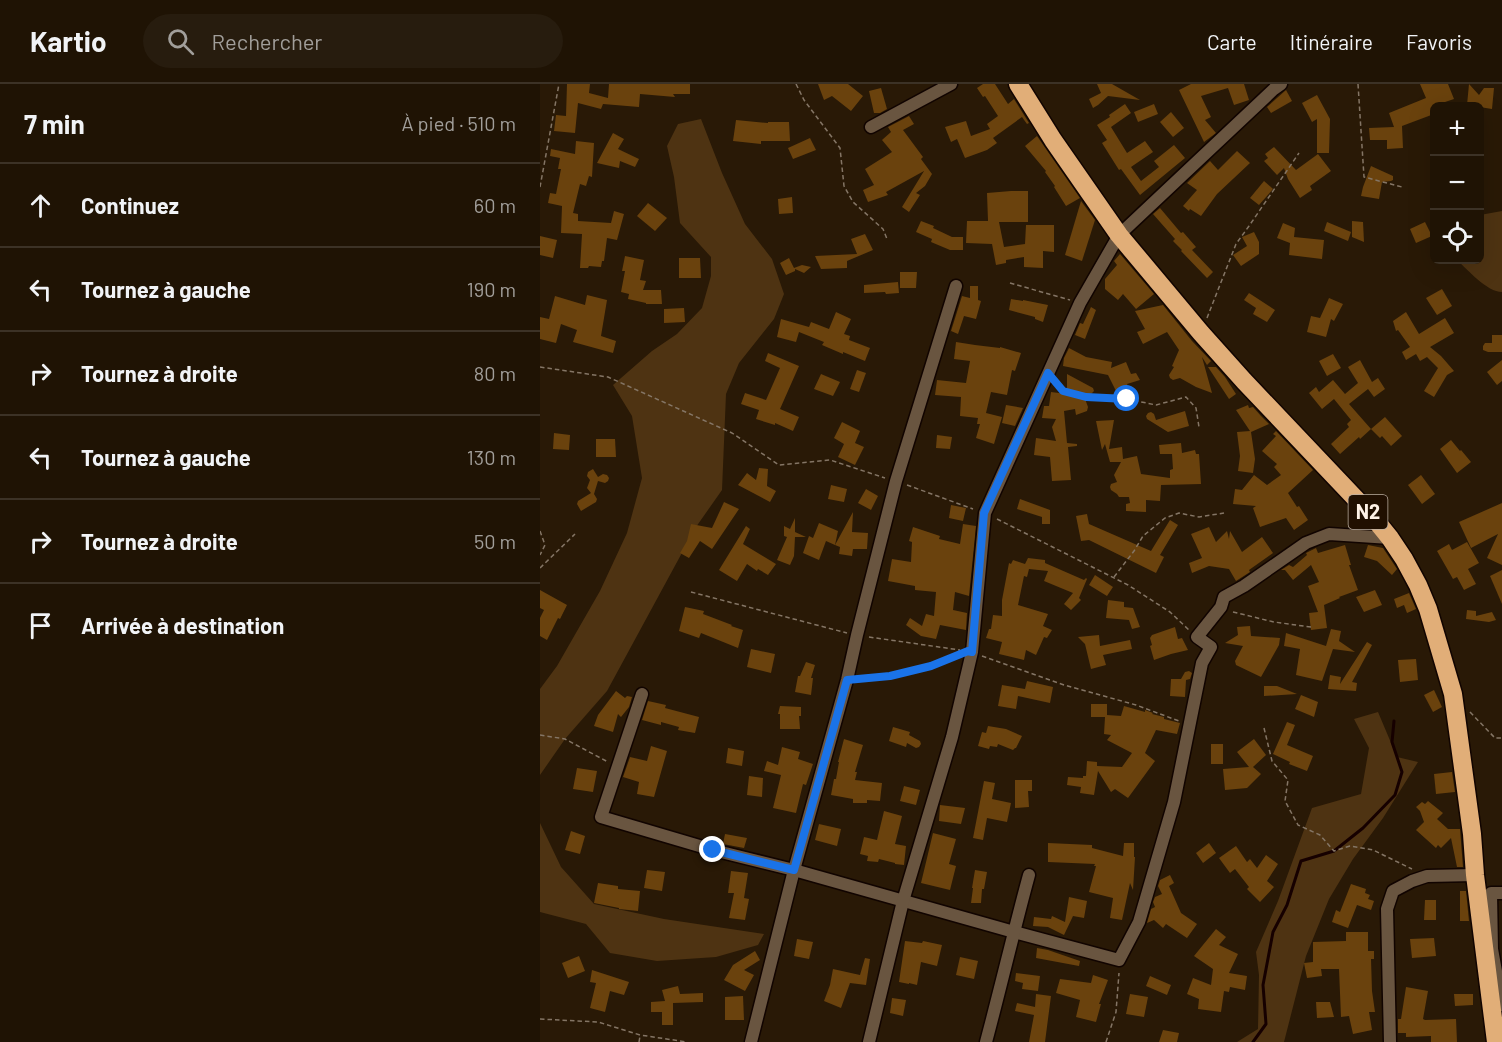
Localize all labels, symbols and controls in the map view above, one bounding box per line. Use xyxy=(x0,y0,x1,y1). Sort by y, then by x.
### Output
search box xyxy=(143,14,563,68)
text: Kartio xyxy=(30,24,107,58)
icon: search xyxy=(164,25,197,58)
text: Rechercher xyxy=(212,28,322,54)
text: Carte xyxy=(1207,29,1257,54)
text: Itinéraire xyxy=(1290,29,1373,54)
text: Favoris xyxy=(1406,29,1472,54)
map controls xyxy=(1430,102,1484,264)
button: + xyxy=(1430,102,1484,156)
text: 7 min xyxy=(24,108,85,139)
text: À pied · 510 m xyxy=(401,111,516,135)
button: − xyxy=(1430,156,1484,210)
icon: ahead xyxy=(24,189,57,222)
text: Continuez xyxy=(81,192,179,218)
text: 60 m xyxy=(474,193,516,217)
button: locate xyxy=(1430,210,1484,264)
icon: left xyxy=(24,273,57,306)
text: Tournez à gauche xyxy=(81,276,251,302)
text: 190 m xyxy=(467,277,516,301)
icon: right xyxy=(24,357,57,390)
text: Tournez à droite xyxy=(81,360,238,386)
text: 80 m xyxy=(474,361,516,385)
route start xyxy=(1113,385,1139,411)
icon: left xyxy=(24,441,57,474)
text: Tournez à gauche xyxy=(81,444,251,470)
text: 130 m xyxy=(467,445,516,469)
road number: N2 xyxy=(1348,495,1388,529)
icon: right xyxy=(24,525,57,558)
text: Tournez à droite xyxy=(81,528,238,554)
text: 50 m xyxy=(474,529,516,553)
icon: arrive xyxy=(24,609,57,642)
text: Arrivée à destination xyxy=(81,612,284,638)
route end xyxy=(699,836,725,862)

